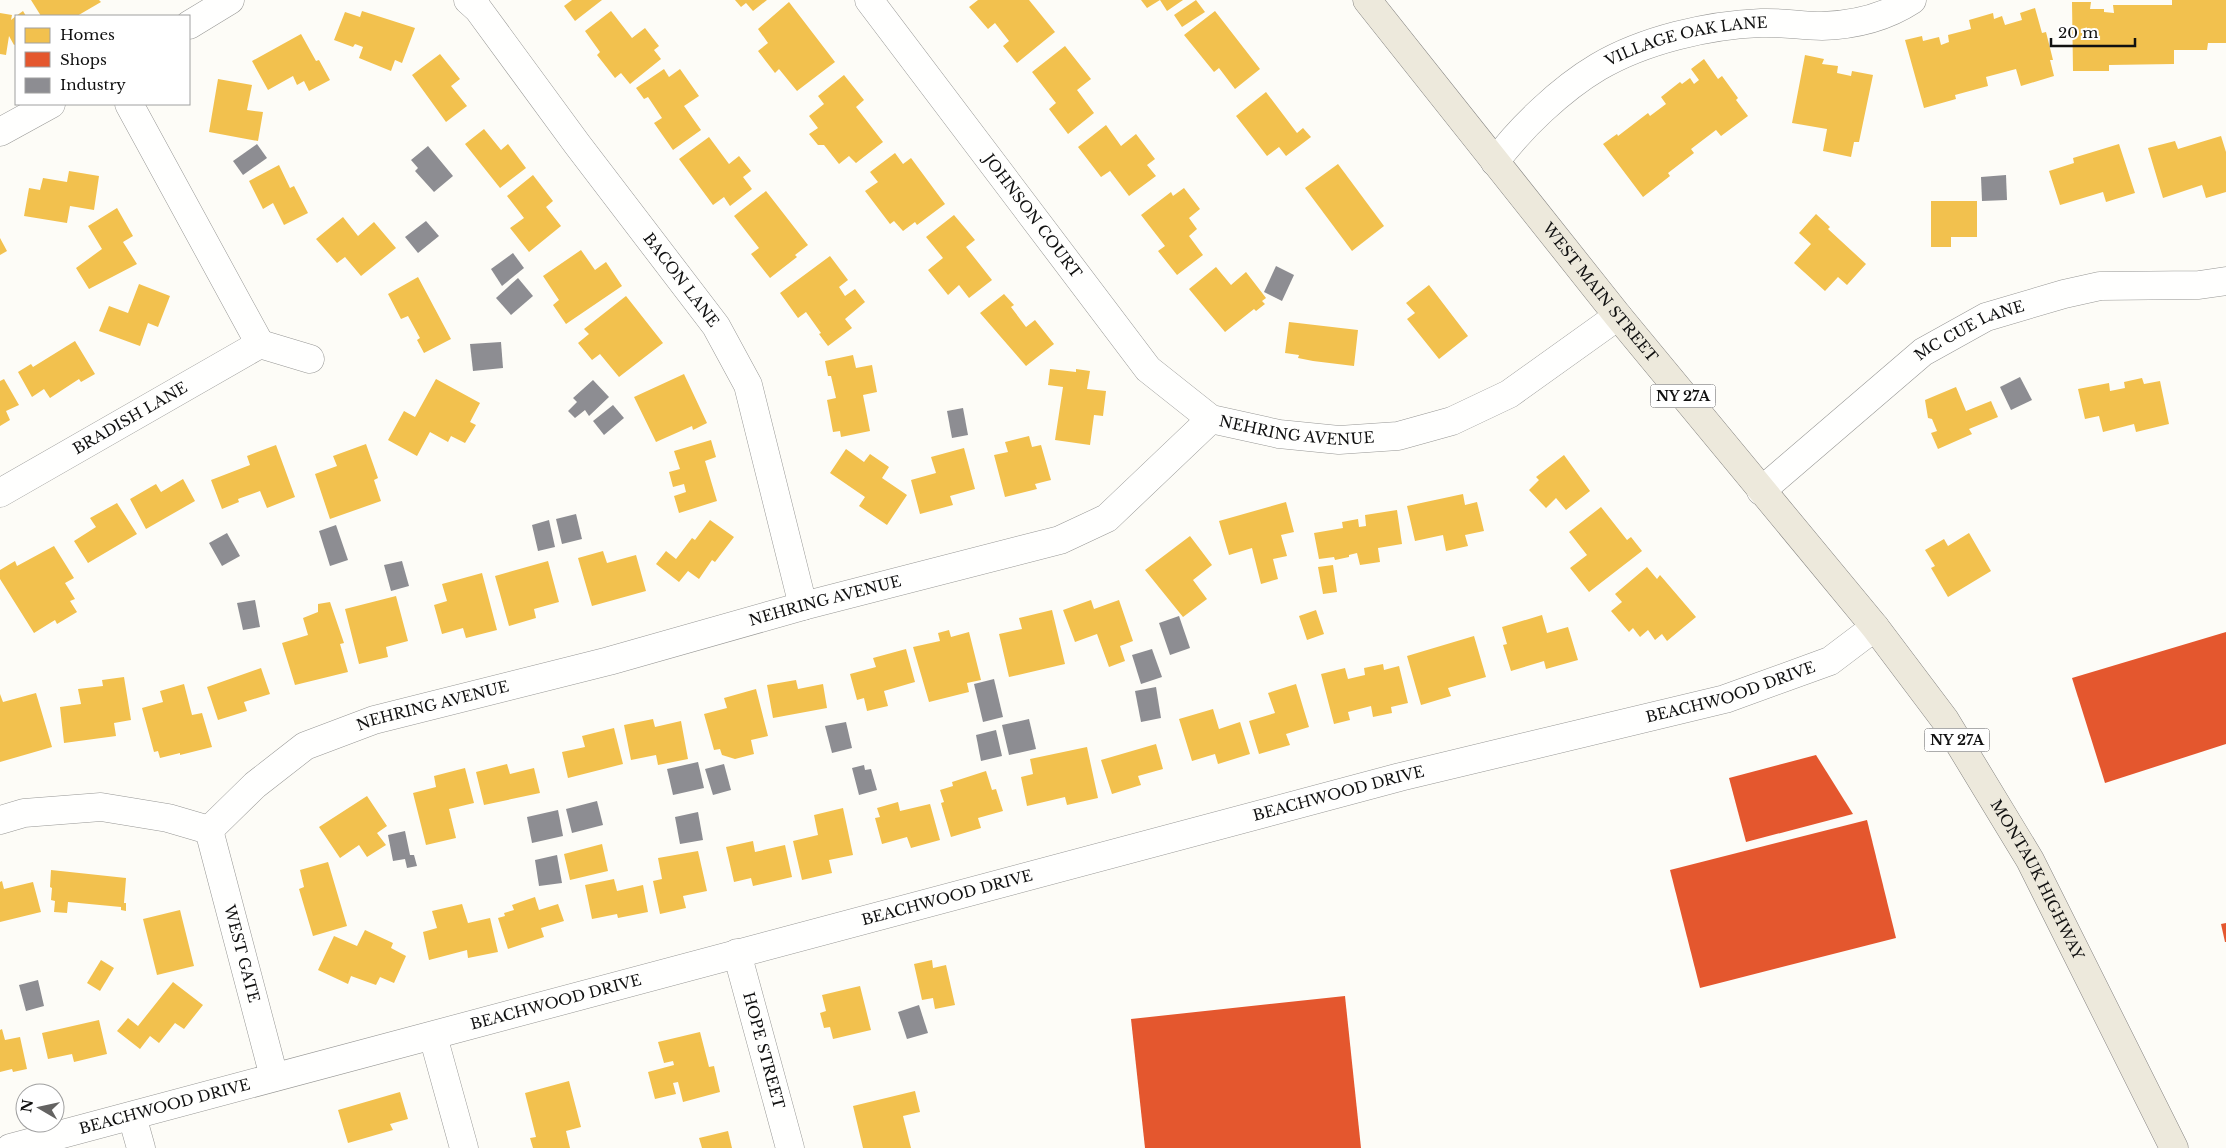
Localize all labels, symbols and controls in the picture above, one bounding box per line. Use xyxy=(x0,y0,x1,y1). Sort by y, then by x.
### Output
street label: VILLAGE OAK LANE xyxy=(1601,13,1768,71)
legend xyxy=(15,15,190,105)
scale bar xyxy=(2051,15,2135,47)
text: 20 m xyxy=(2058,23,2098,42)
text: Homes xyxy=(60,25,115,44)
text: Shops xyxy=(60,50,107,69)
text: Industry xyxy=(60,75,126,94)
street label: JOHNSON COURT xyxy=(978,148,1086,282)
street label: WEST MAIN STREET xyxy=(1538,218,1662,366)
street label: BACON LANE xyxy=(639,229,723,331)
street label: MC CUE LANE xyxy=(1910,296,2026,364)
street label: BRADISH LANE xyxy=(69,378,191,458)
road number: NY 27A xyxy=(1650,384,1716,408)
street label: NEHRING AVENUE xyxy=(1218,411,1375,449)
street label: NEHRING AVENUE xyxy=(747,571,903,630)
street label: BEACHWOOD DRIVE xyxy=(1644,657,1818,727)
street label: NEHRING AVENUE xyxy=(354,676,511,735)
road number: NY 27A xyxy=(1924,728,1990,752)
street label: BEACHWOOD DRIVE xyxy=(1251,762,1426,825)
street label: MONTAUK HIGHWAY xyxy=(1987,796,2089,964)
street label: BEACHWOOD DRIVE xyxy=(859,865,1035,929)
street label: WEST GATE xyxy=(220,902,264,1005)
street label: BEACHWOOD DRIVE xyxy=(468,970,643,1034)
street label: HOPE STREET xyxy=(739,990,789,1111)
street label: BEACHWOOD DRIVE xyxy=(77,1074,252,1138)
north arrow xyxy=(15,1083,65,1133)
text: N xyxy=(17,1098,37,1114)

